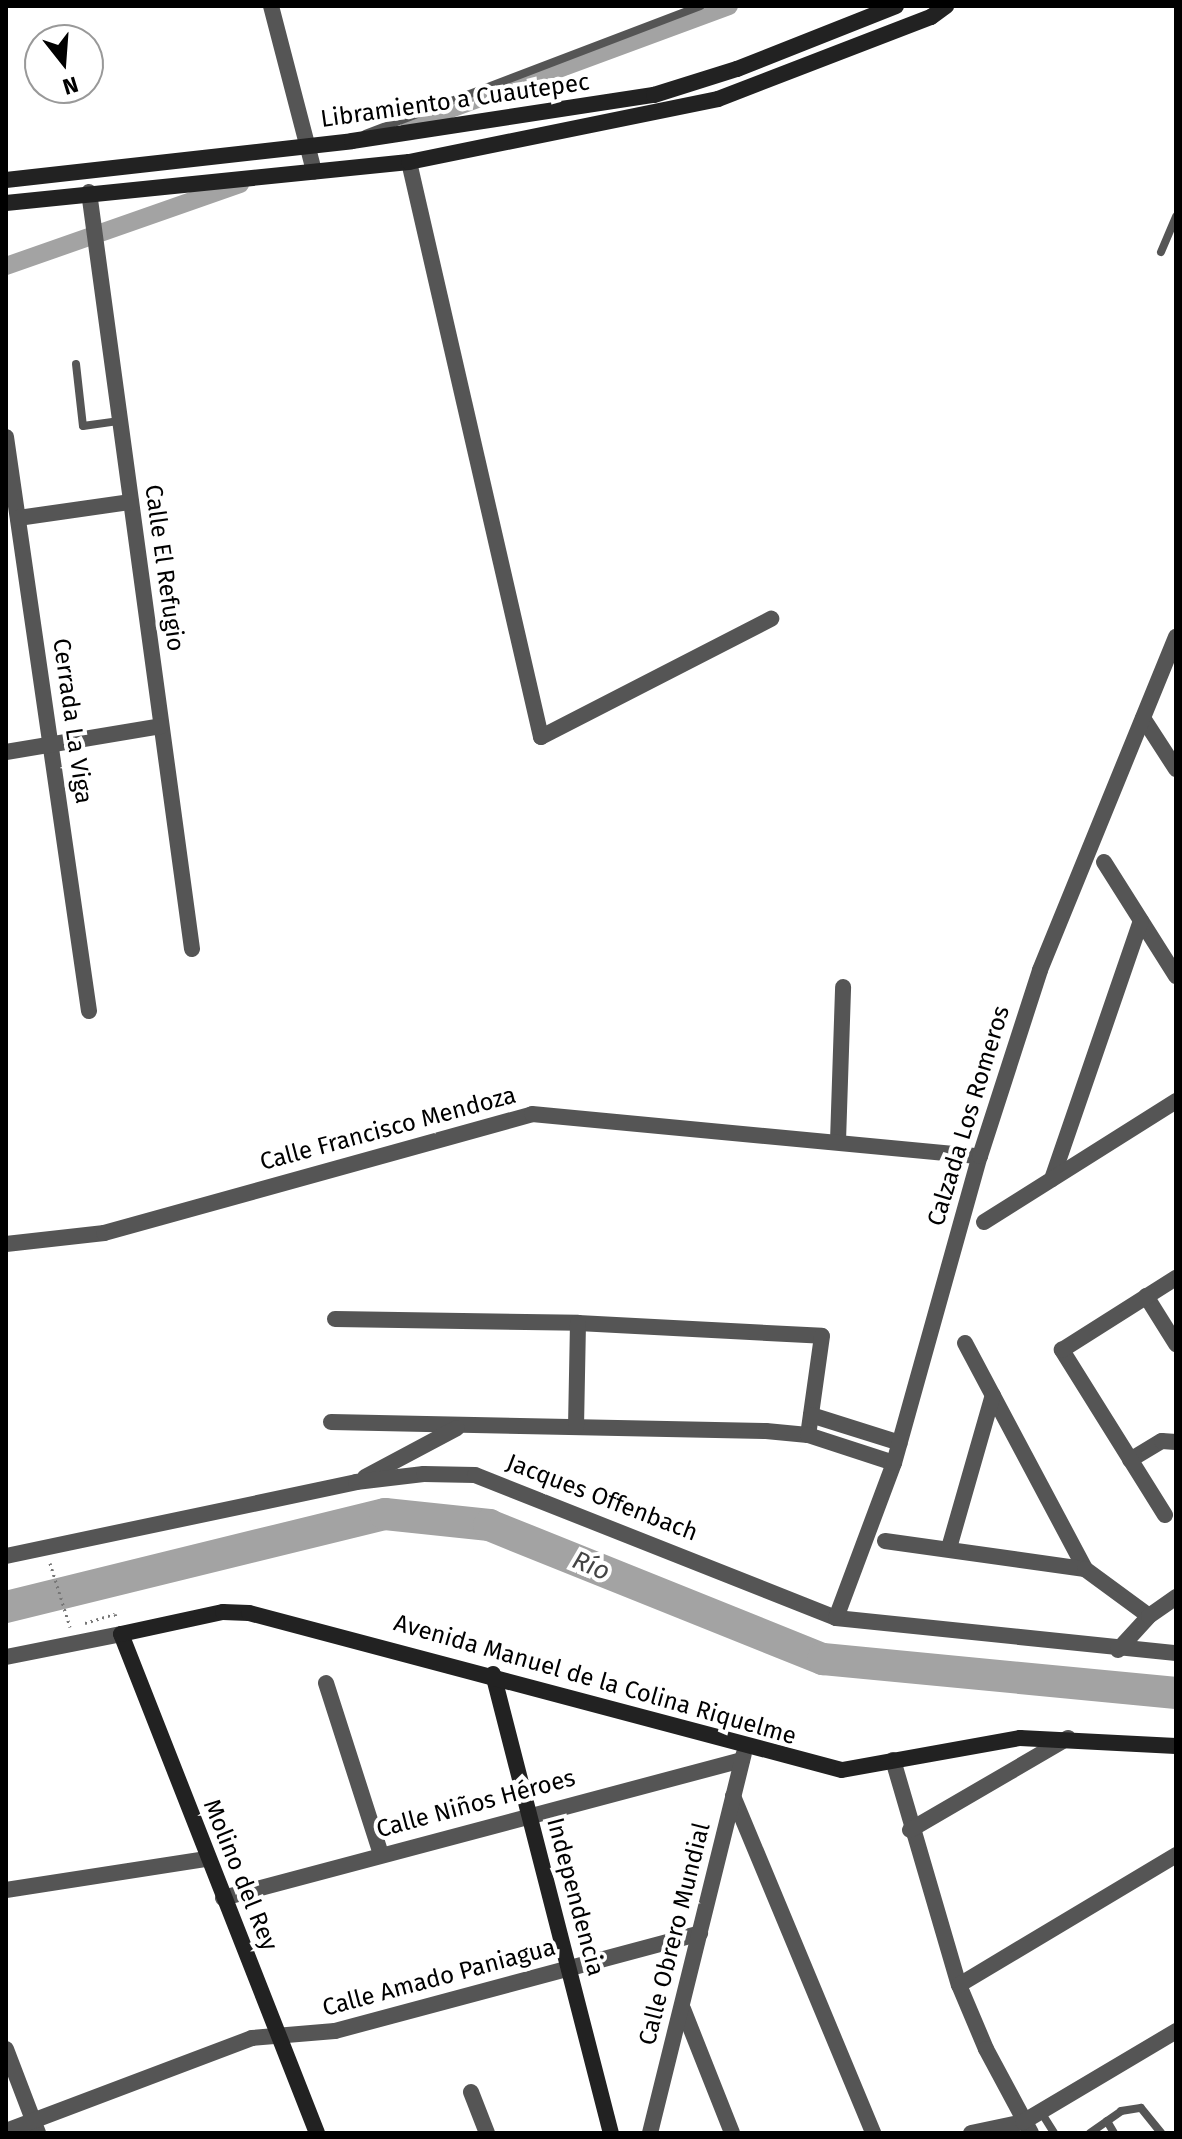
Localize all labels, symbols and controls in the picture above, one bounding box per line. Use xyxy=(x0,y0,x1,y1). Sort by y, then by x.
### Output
north arrow xyxy=(24,24,104,104)
street label: Libramiento a Cuautepec xyxy=(319,68,591,134)
text: N xyxy=(60,70,82,101)
street label: Calle El Refugio xyxy=(138,483,190,653)
street label: Cerrada La Viga xyxy=(46,636,98,806)
street label: Calzada Los Romeros xyxy=(922,1002,1016,1230)
street label: Calle Francisco Mendoza xyxy=(257,1081,519,1177)
street label: Jacques Offenbach xyxy=(502,1448,702,1548)
water label: Río xyxy=(568,1544,614,1588)
street label: Avenida Manuel de la Colina Riquelme xyxy=(391,1609,799,1751)
street label: Calle Niños Héroes xyxy=(374,1764,578,1844)
street label: Molino del Rey xyxy=(197,1795,283,1955)
street label: Independencia xyxy=(540,1815,610,1979)
street label: Calle Obrero Mundial xyxy=(633,1820,717,2048)
street label: Calle Amado Paniagua xyxy=(319,1933,559,2023)

